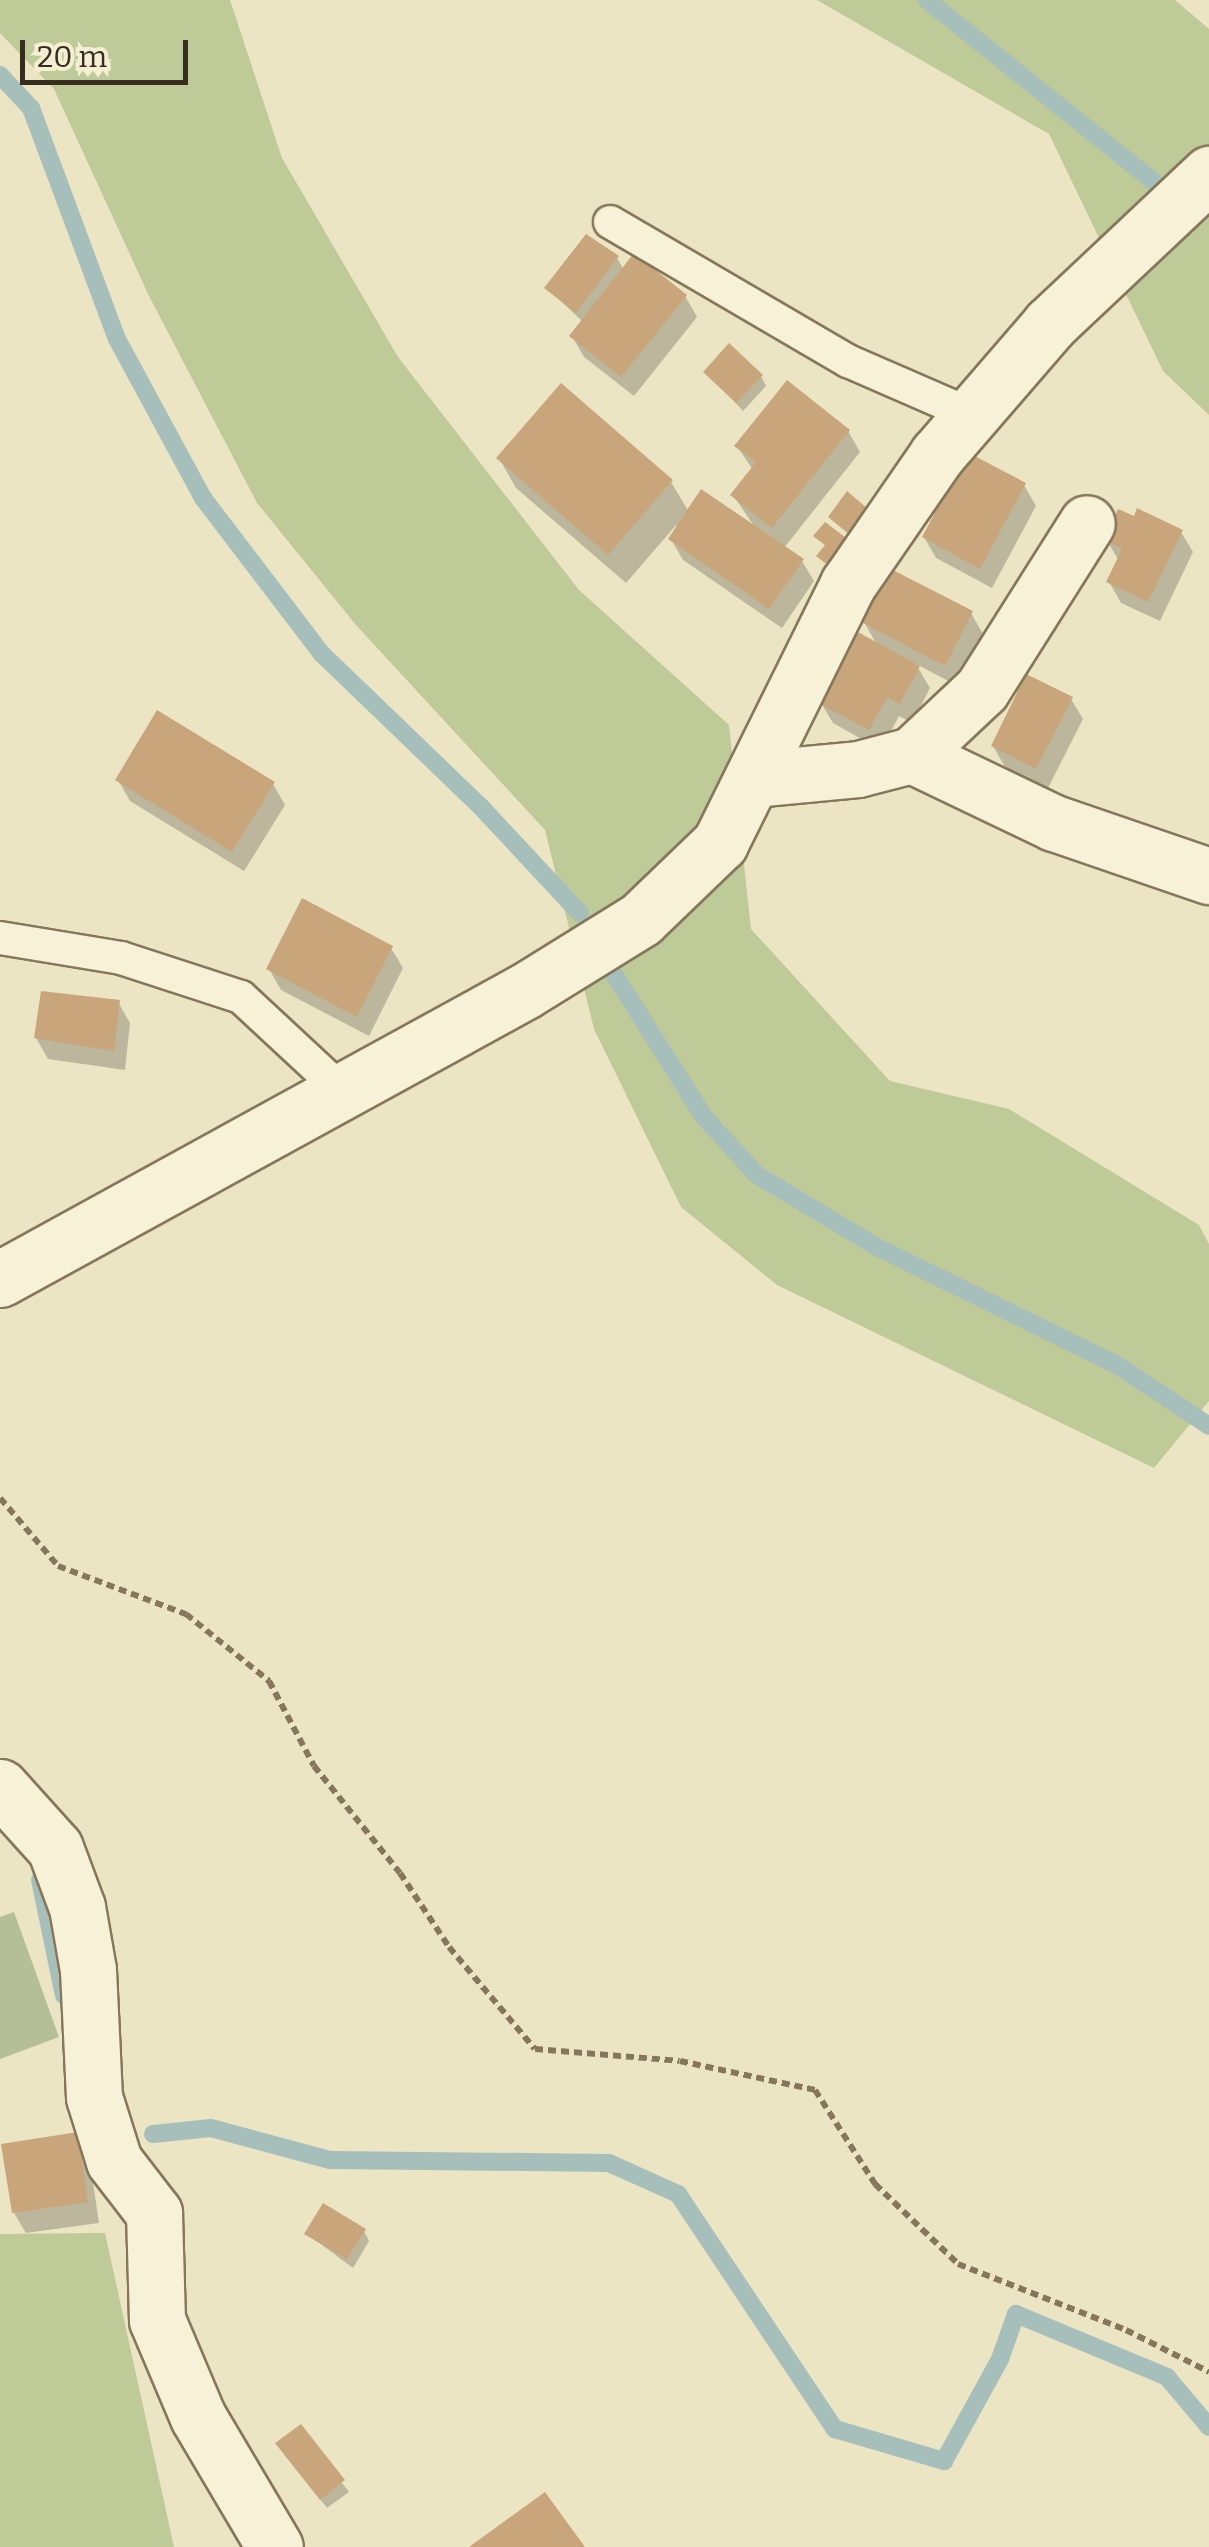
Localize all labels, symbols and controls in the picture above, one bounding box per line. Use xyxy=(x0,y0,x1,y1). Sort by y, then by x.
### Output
scale bar xyxy=(25,20,192,82)
text: 20 m xyxy=(37,39,107,75)

